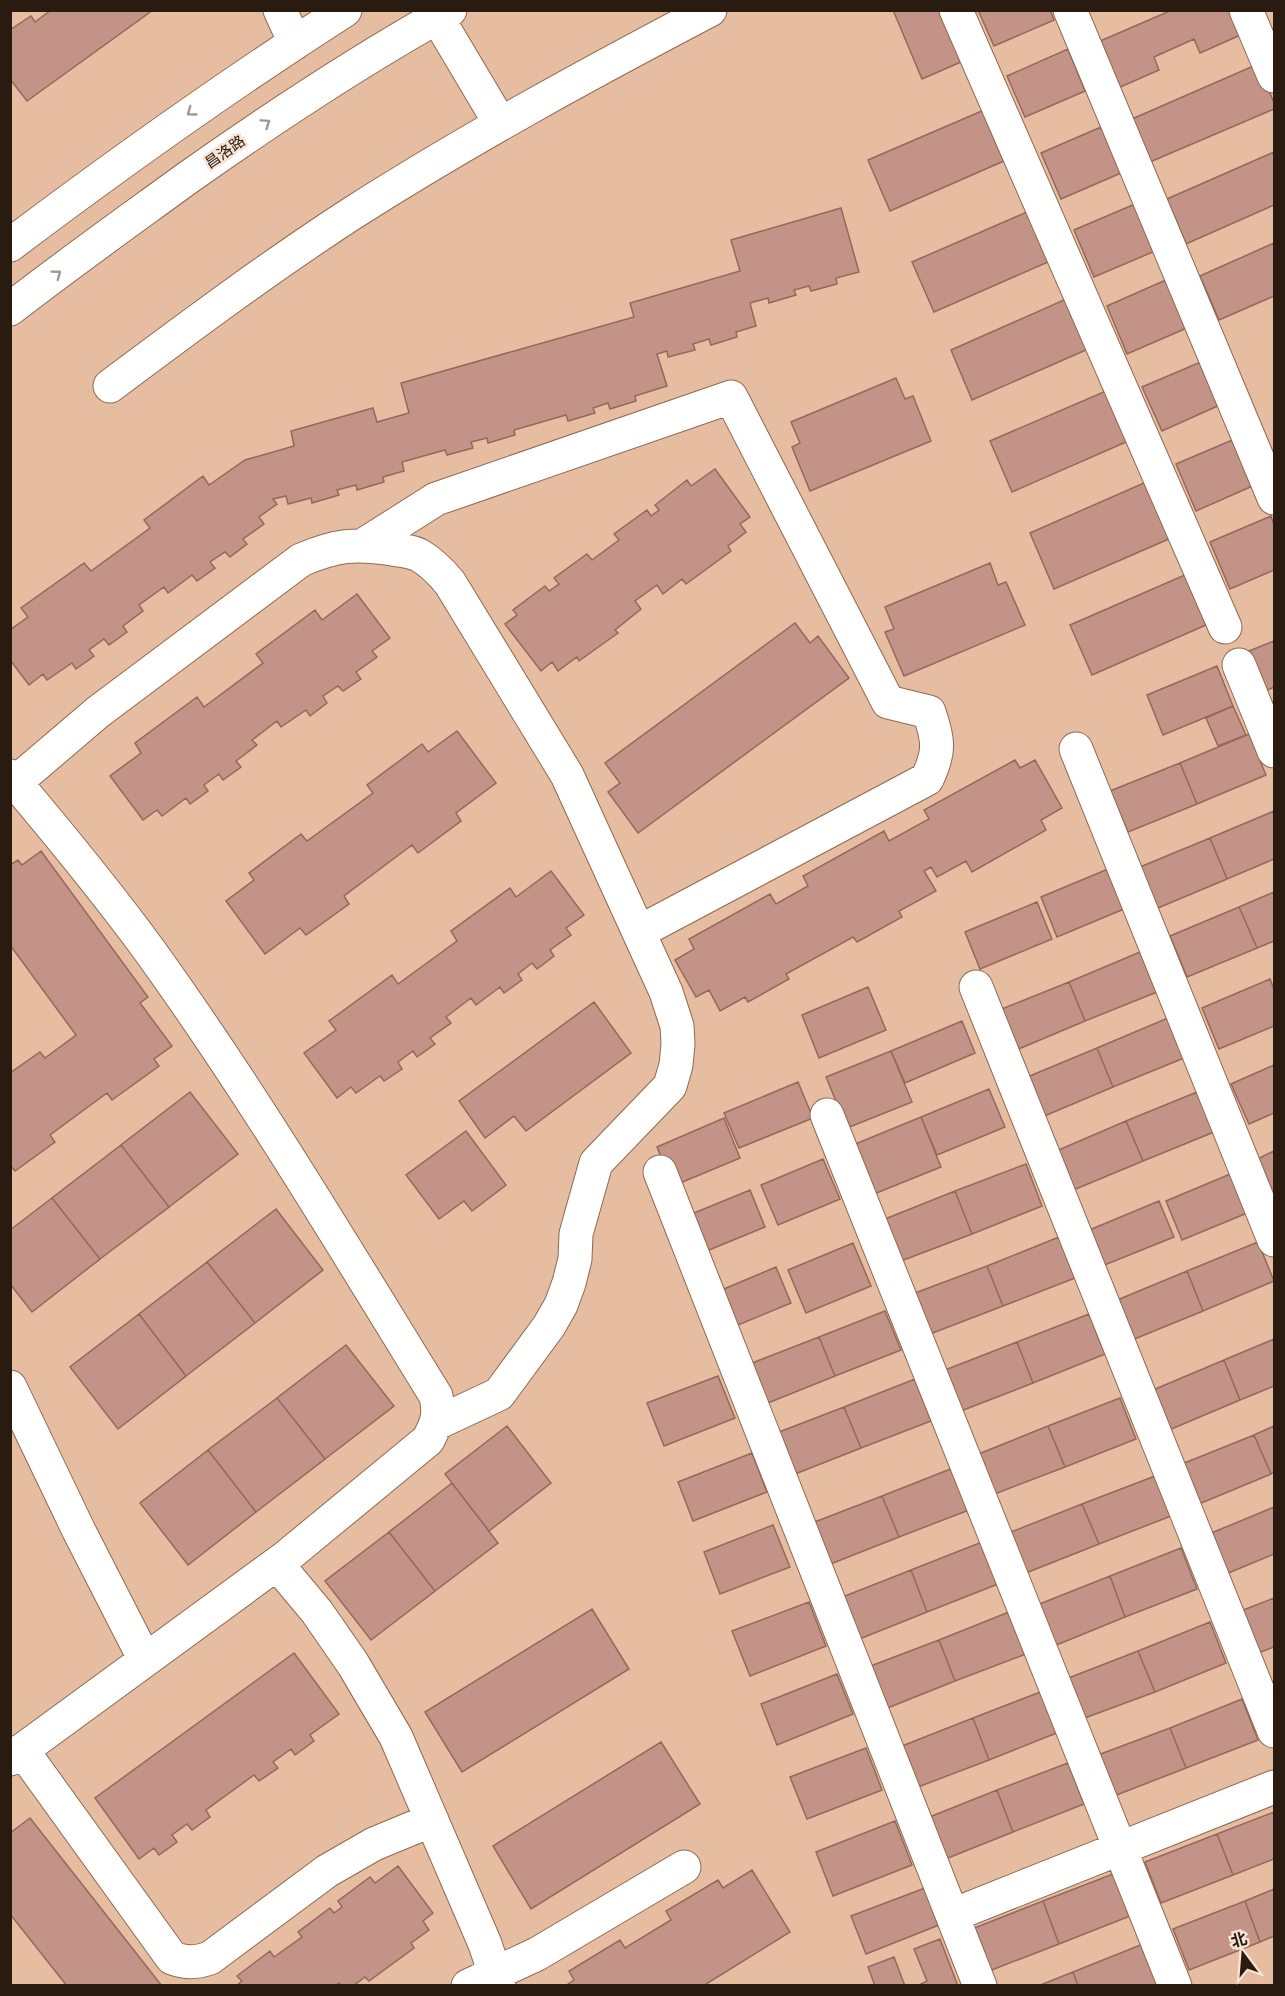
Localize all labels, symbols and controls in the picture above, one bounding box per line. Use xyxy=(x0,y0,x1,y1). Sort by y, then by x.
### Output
one-way arrow xyxy=(187,105,198,116)
one-way arrow xyxy=(260,120,271,131)
street label: 昌洛路 xyxy=(201,132,248,171)
one-way arrow xyxy=(50,270,61,281)
north arrow xyxy=(1213,1924,1273,1984)
text: 北 xyxy=(1229,1930,1249,1950)

